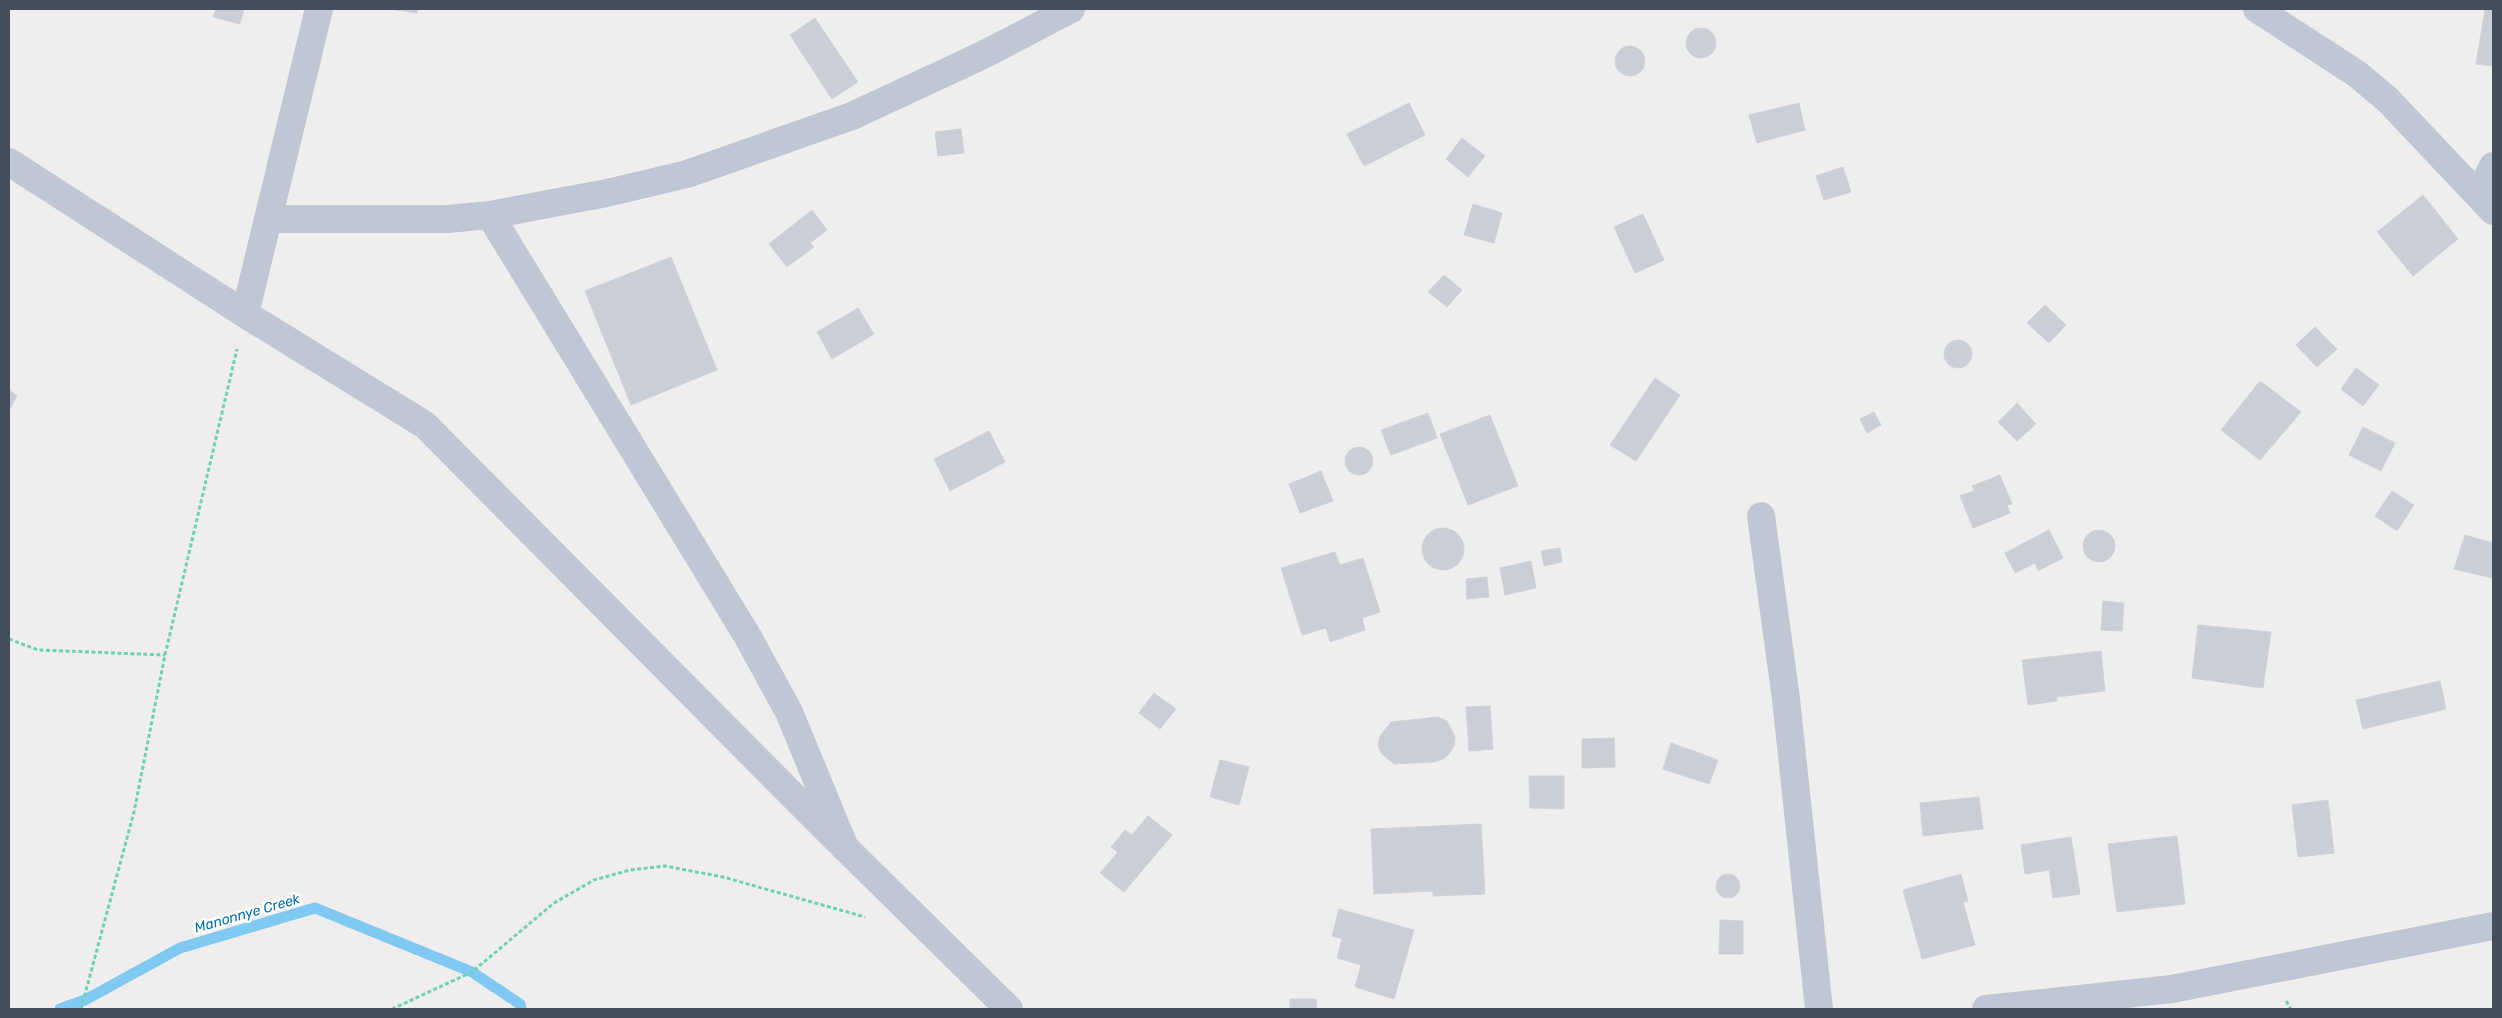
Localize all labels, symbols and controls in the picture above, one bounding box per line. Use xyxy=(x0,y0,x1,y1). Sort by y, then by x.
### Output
water label: Manonnye Creek xyxy=(193,890,302,937)

